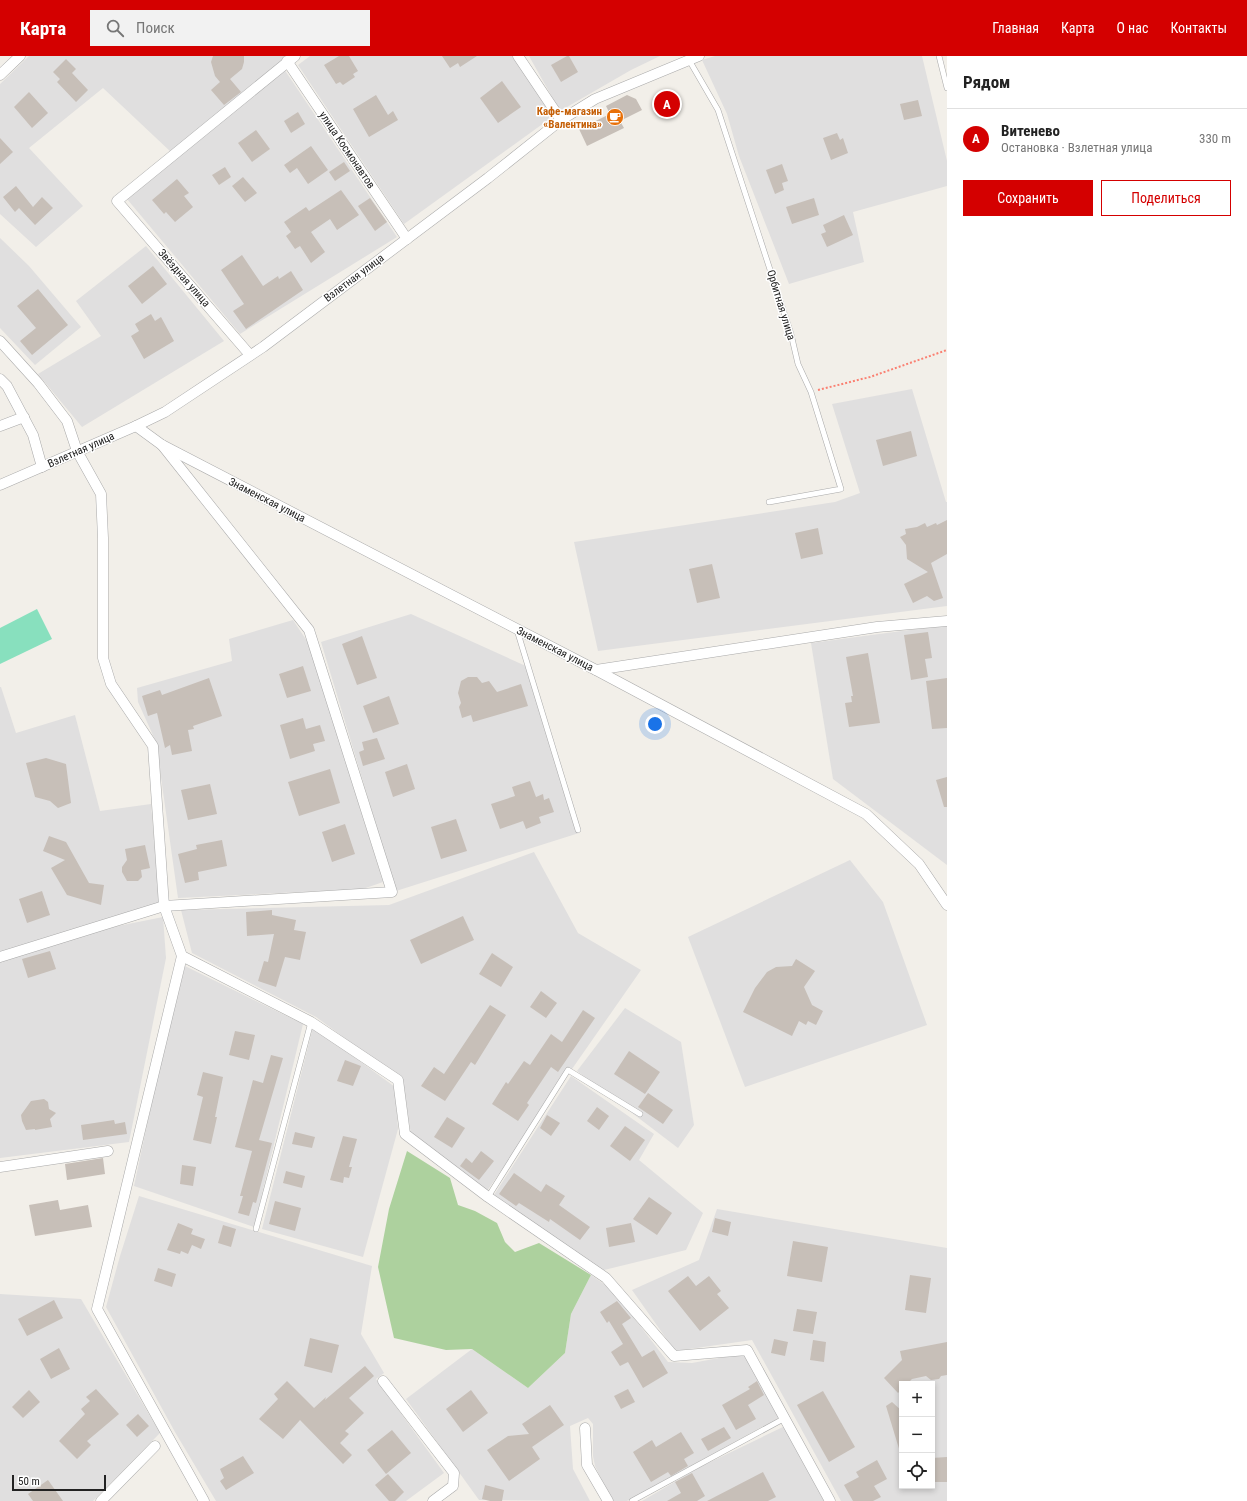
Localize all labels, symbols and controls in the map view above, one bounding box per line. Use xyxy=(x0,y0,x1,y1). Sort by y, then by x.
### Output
search box xyxy=(90,10,370,46)
text: Карта xyxy=(20,17,66,40)
icon: search xyxy=(104,17,126,39)
text: Поиск xyxy=(136,19,175,37)
text: Главная xyxy=(992,20,1039,36)
text: Карта xyxy=(1061,20,1094,36)
text: О нас xyxy=(1116,20,1148,36)
text: Контакты xyxy=(1170,20,1227,36)
text: Рядом xyxy=(963,72,1010,92)
pin: A xyxy=(654,89,680,119)
place label: Кафе-магазин «Валентина» xyxy=(537,105,602,131)
cafe icon: Кафе-магазин «Валентина» xyxy=(605,107,625,127)
street label: улица Космонавтов xyxy=(316,109,378,191)
text: Витенево xyxy=(1001,122,1060,140)
text: A xyxy=(972,131,980,146)
text: 330 m xyxy=(1199,131,1231,146)
text: Остановка · Взлетная улица xyxy=(1001,140,1152,155)
button: Сохранить xyxy=(963,180,1093,216)
button: Поделиться xyxy=(1101,180,1231,216)
street label: Звёздная улица xyxy=(155,246,213,310)
street label: Взлетная улица xyxy=(321,251,387,305)
street label: Орбитная улица xyxy=(764,268,798,342)
street label: Взлетная улица xyxy=(46,429,116,471)
street label: Знаменская улица xyxy=(226,475,308,525)
street label: Знаменская улица xyxy=(514,624,596,674)
your location xyxy=(645,714,665,734)
map controls xyxy=(899,1381,935,1489)
button: + xyxy=(899,1381,935,1417)
button: − xyxy=(899,1417,935,1453)
button: locate xyxy=(899,1453,935,1489)
scale bar xyxy=(12,1473,106,1492)
text: 50 m xyxy=(18,1475,40,1488)

